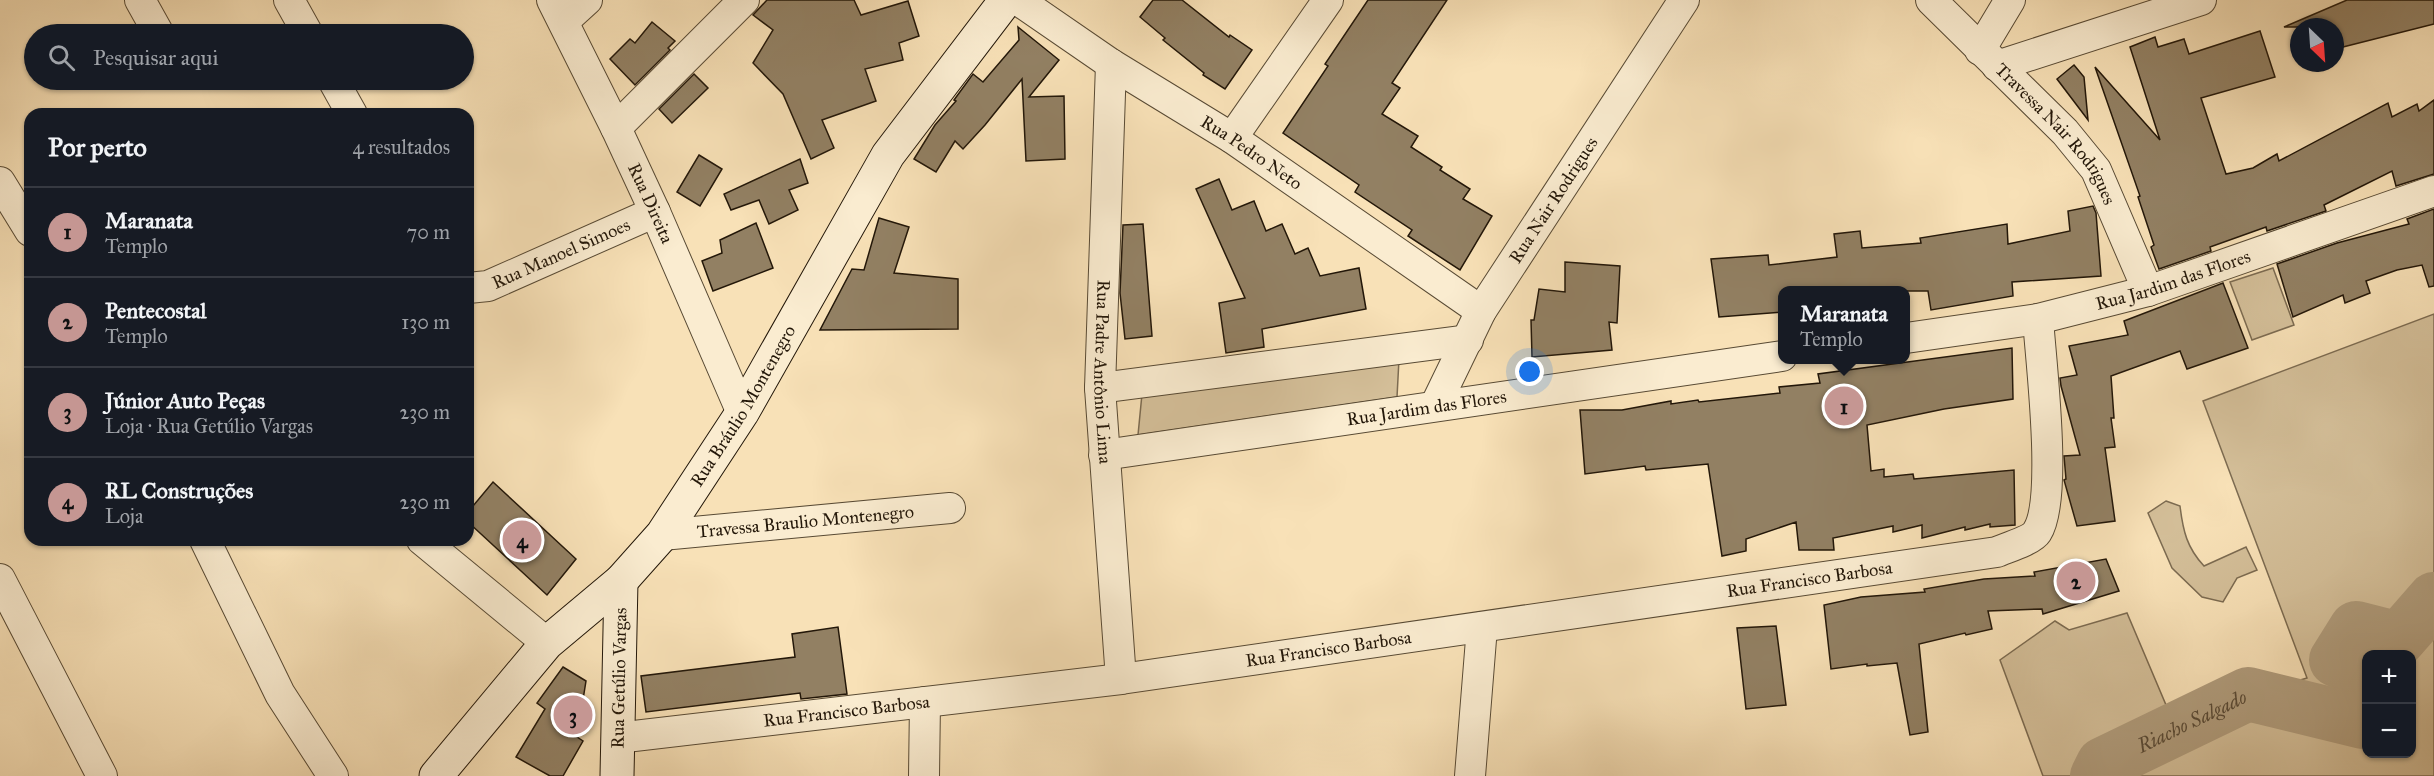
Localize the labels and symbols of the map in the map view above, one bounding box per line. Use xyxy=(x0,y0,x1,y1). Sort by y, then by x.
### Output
north arrow xyxy=(2290,18,2344,72)
street label: Travessa Nair Rodrigues xyxy=(1990,58,2121,208)
street label: Rua Pedro Neto xyxy=(1197,111,1307,195)
street label: Rua Nair Rodrigues xyxy=(1504,133,1603,267)
street label: Rua Direita xyxy=(623,160,678,247)
street label: Rua Manoel Simoes xyxy=(489,213,633,294)
street label: Rua Jardim das Flores xyxy=(2093,245,2253,315)
street label: Rua Padre Antônio Lima xyxy=(1089,279,1116,465)
street label: Rua Bráulio Montenegro xyxy=(686,321,800,491)
your location xyxy=(1515,357,1544,386)
pin: 1 xyxy=(1824,384,1864,428)
street label: Rua Jardim das Flores xyxy=(1345,385,1508,430)
street label: Travessa Braulio Montenegro xyxy=(696,500,915,543)
pin: 4 xyxy=(502,518,542,562)
street label: Rua Francisco Barbosa xyxy=(1725,556,1894,602)
pin: 2 xyxy=(2056,558,2096,604)
street label: Rua Getúlio Vargas xyxy=(607,607,632,749)
street label: Rua Francisco Barbosa xyxy=(1244,626,1413,672)
water label: Riacho Salgado xyxy=(2132,684,2251,758)
street label: Rua Francisco Barbosa xyxy=(762,690,931,732)
pin: 3 xyxy=(554,692,592,738)

